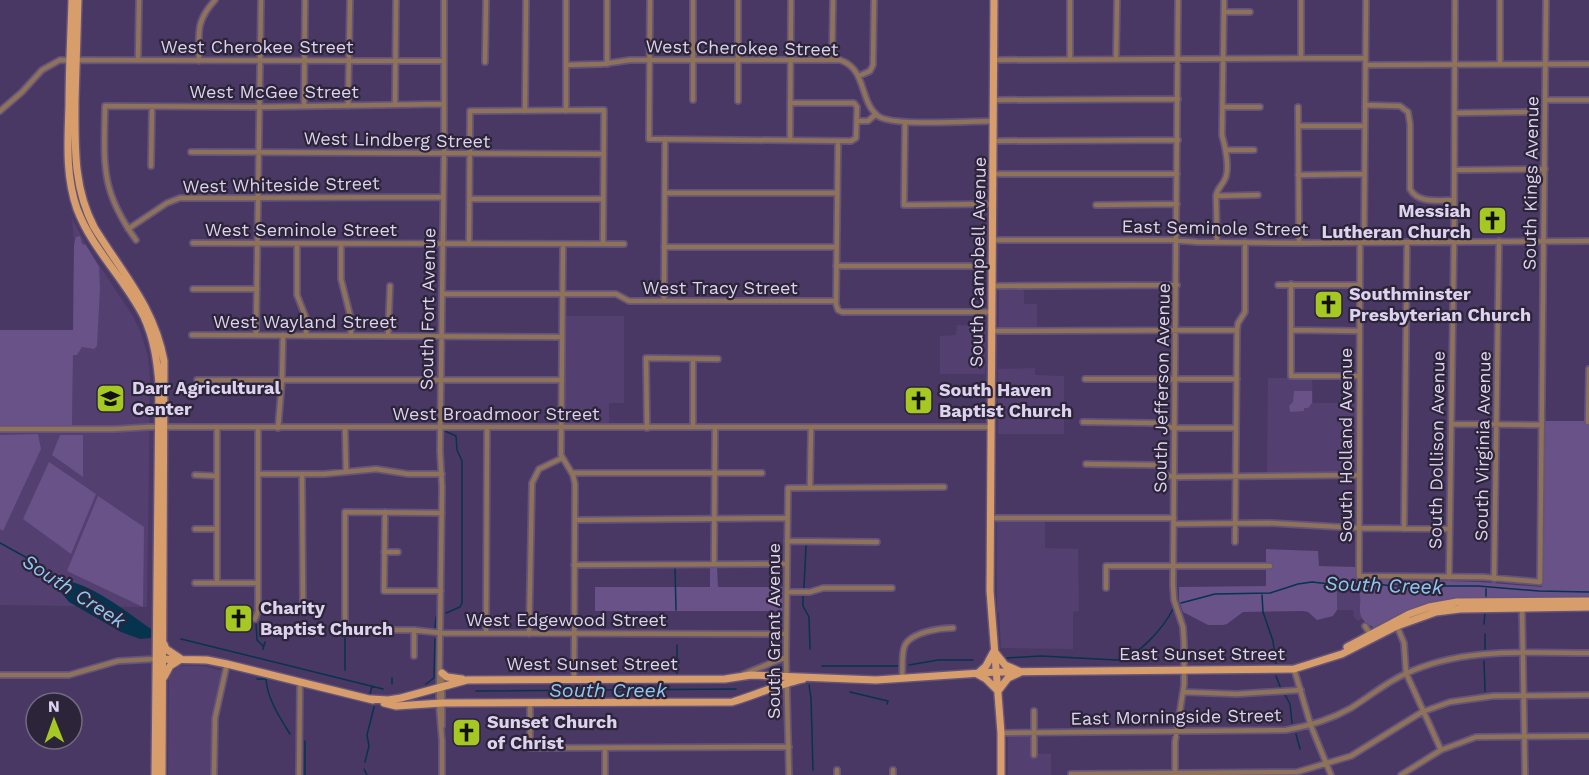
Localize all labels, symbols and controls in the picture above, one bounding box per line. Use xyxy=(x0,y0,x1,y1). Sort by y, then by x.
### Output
street label: West Cherokee Street xyxy=(645,35,839,60)
street label: West Cherokee Street xyxy=(161,36,354,57)
street label: West McGee Street xyxy=(189,81,359,102)
street label: South Kings Avenue xyxy=(1518,96,1543,270)
street label: West Lindberg Street xyxy=(303,127,491,152)
street label: South Campbell Avenue xyxy=(965,157,990,367)
street label: West Whiteside Street xyxy=(182,172,380,197)
place label: Messiah Lutheran Church xyxy=(1322,200,1471,242)
church icon: Messiah Lutheran Church xyxy=(1476,205,1508,237)
street label: East Seminole Street xyxy=(1121,215,1309,240)
street label: West Seminole Street xyxy=(205,219,398,240)
street label: South Fort Avenue xyxy=(416,228,439,390)
street label: West Tracy Street xyxy=(642,277,798,298)
street label: South Jefferson Avenue xyxy=(1149,283,1174,493)
place label: Southminster Presbyterian Church xyxy=(1349,283,1531,325)
church icon: Southminster Presbyterian Church xyxy=(1312,288,1344,320)
street label: West Wayland Street xyxy=(213,311,397,332)
street label: South Holland Avenue xyxy=(1335,348,1356,542)
street label: South Dollison Avenue xyxy=(1424,351,1449,549)
street label: South Virginia Avenue xyxy=(1470,351,1495,541)
place label: Darr Agricultural Center xyxy=(132,377,280,419)
place label: South Haven Baptist Church xyxy=(939,379,1072,421)
school or university icon: Darr Agricultural Center xyxy=(95,382,127,414)
church icon: South Haven Baptist Church xyxy=(902,384,934,416)
street label: West Broadmoor Street xyxy=(392,403,600,424)
street label: South Grant Avenue xyxy=(763,543,784,719)
water label: South Creek xyxy=(18,549,131,634)
water label: South Creek xyxy=(1325,571,1444,599)
place label: Charity Baptist Church xyxy=(260,597,393,639)
church icon: Charity Baptist Church xyxy=(223,602,255,634)
street label: West Edgewood Street xyxy=(466,609,667,630)
street label: East Sunset Street xyxy=(1119,643,1285,664)
street label: West Sunset Street xyxy=(506,653,678,674)
water label: South Creek xyxy=(549,678,668,702)
north arrow xyxy=(24,691,84,751)
text: N xyxy=(48,697,60,716)
street label: East Morningside Street xyxy=(1070,704,1282,729)
place label: Sunset Church of Christ xyxy=(487,711,617,753)
church icon: Sunset Church of Christ xyxy=(450,716,482,748)

